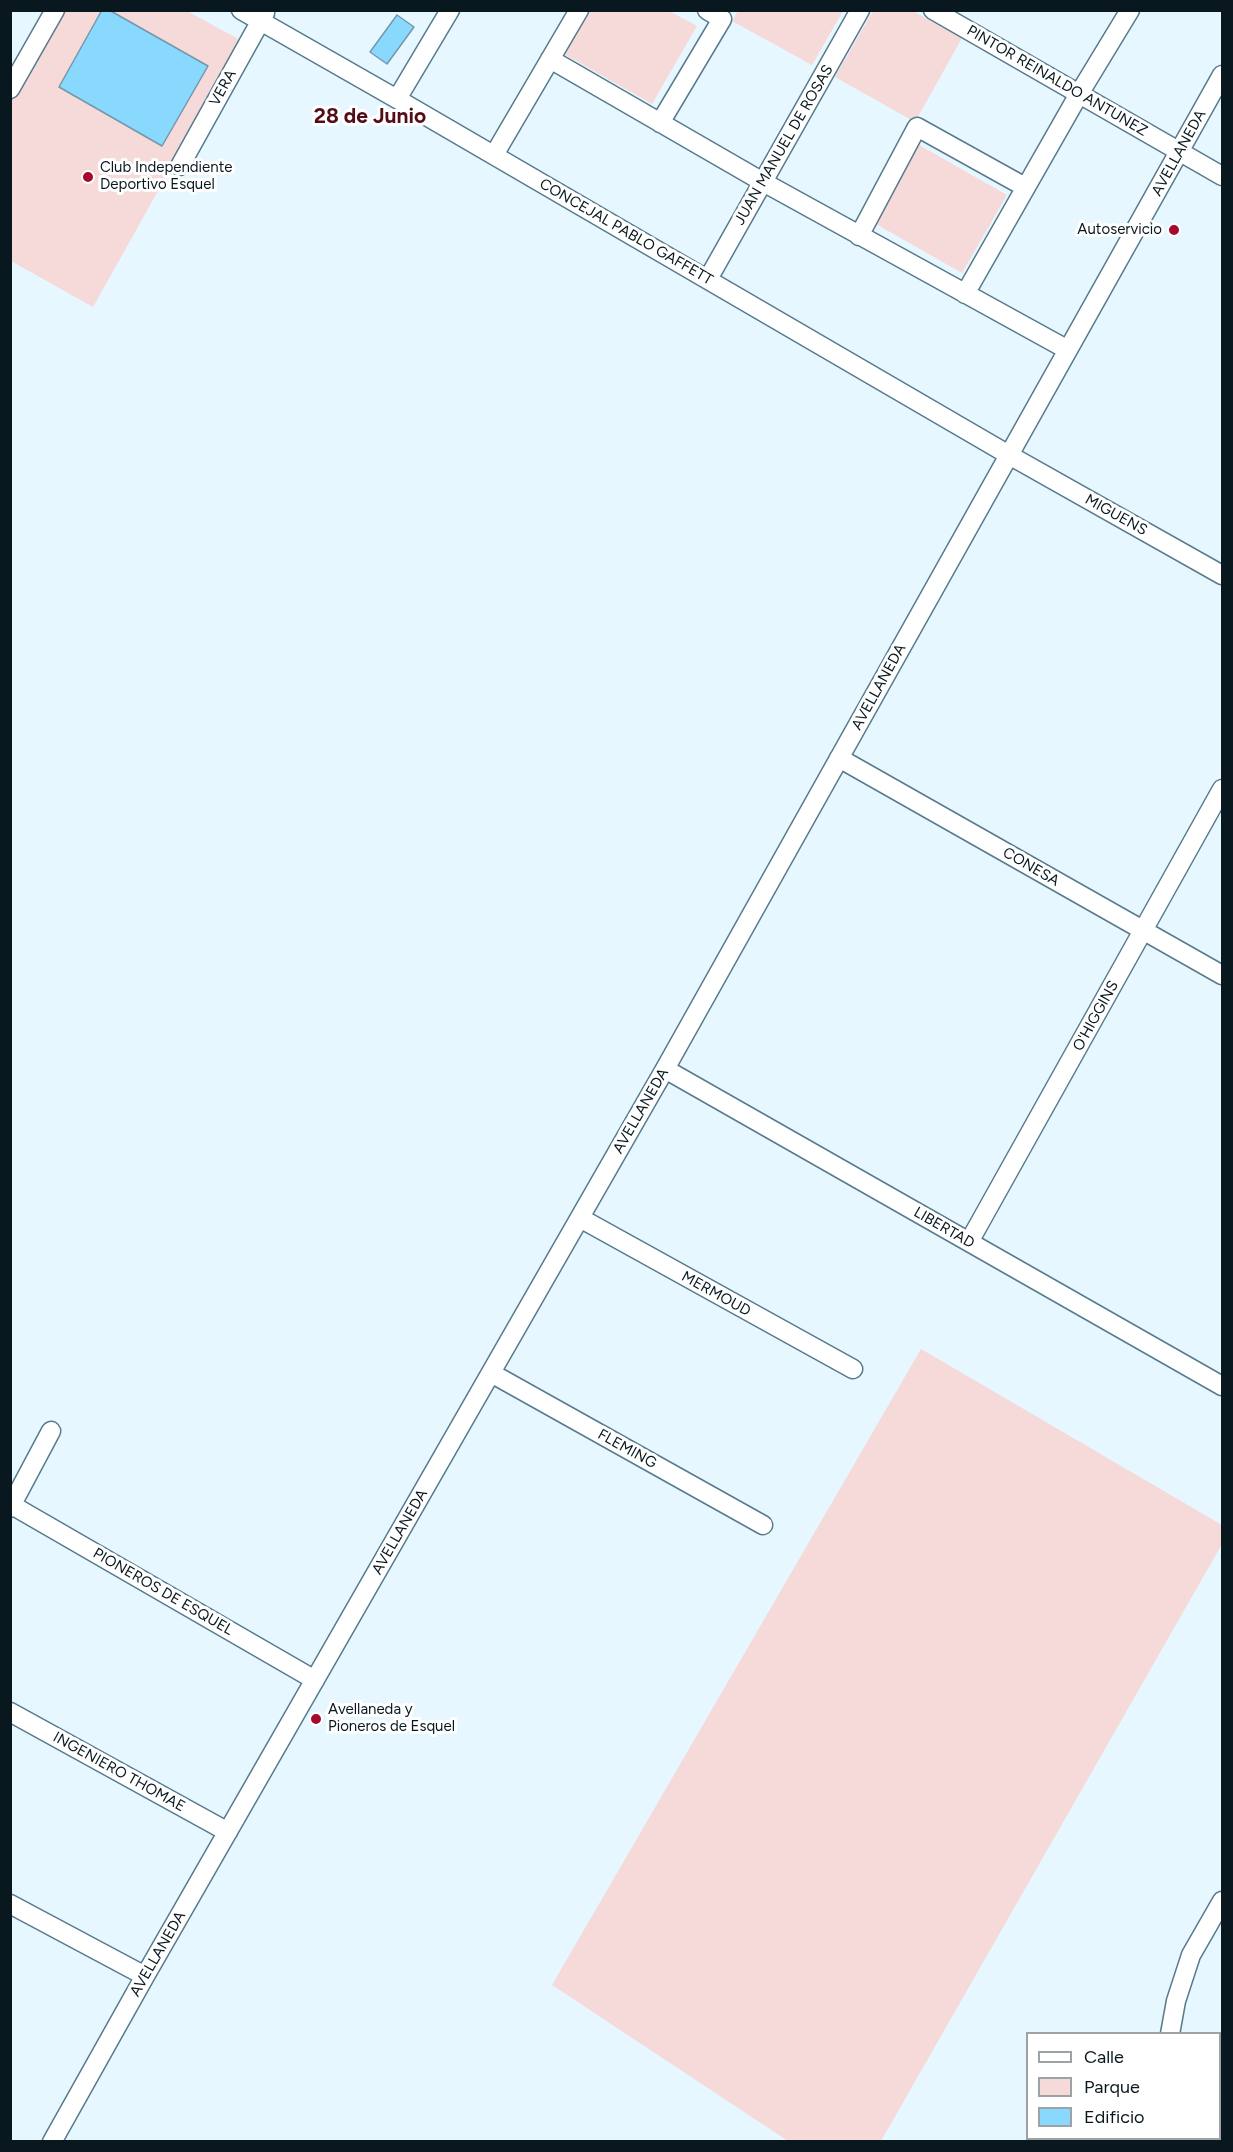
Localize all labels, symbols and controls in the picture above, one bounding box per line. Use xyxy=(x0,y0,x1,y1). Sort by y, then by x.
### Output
street label: PINTOR REINALDO ANTUNEZ xyxy=(963,22,1151,140)
street label: JUAN MANUEL DE ROSAS xyxy=(731,62,837,228)
street label: VERA xyxy=(206,67,240,109)
district label: 28 de Junio xyxy=(314,104,426,130)
street label: AVELLANEDA xyxy=(1148,107,1210,199)
place label: Club Independiente Deportivo Esquel xyxy=(100,159,232,194)
marker: Club Independiente Deportivo Esquel xyxy=(81,170,95,184)
street label: CONCEJAL PABLO GAFFETT xyxy=(536,175,716,289)
place label: Autoservicio xyxy=(1077,221,1162,239)
marker: Autoservicio xyxy=(1167,223,1181,237)
street label: MIGUENS xyxy=(1082,491,1150,539)
street label: AVELLANEDA xyxy=(848,641,910,733)
street label: CONESA xyxy=(1000,844,1062,890)
street label: O'HIGGINS xyxy=(1069,978,1123,1054)
street label: AVELLANEDA xyxy=(609,1065,673,1157)
street label: LIBERTAD xyxy=(910,1203,978,1253)
street label: MERMOUD xyxy=(678,1268,754,1320)
street label: FLEMING xyxy=(594,1425,660,1473)
street label: AVELLANEDA xyxy=(368,1486,432,1578)
street label: PIONEROS DE ESQUEL xyxy=(90,1545,236,1639)
place label: Avellaneda y Pioneros de Esquel xyxy=(328,1701,455,1736)
marker: Avellaneda y Pioneros de Esquel xyxy=(309,1712,323,1726)
street label: INGENIERO THOMAE xyxy=(50,1728,188,1816)
street label: AVELLANEDA xyxy=(126,1908,190,2000)
legend xyxy=(1026,2032,1221,2140)
text: Calle xyxy=(1084,2046,1124,2068)
text: Parque xyxy=(1084,2076,1140,2098)
text: Edificio xyxy=(1084,2106,1145,2128)

